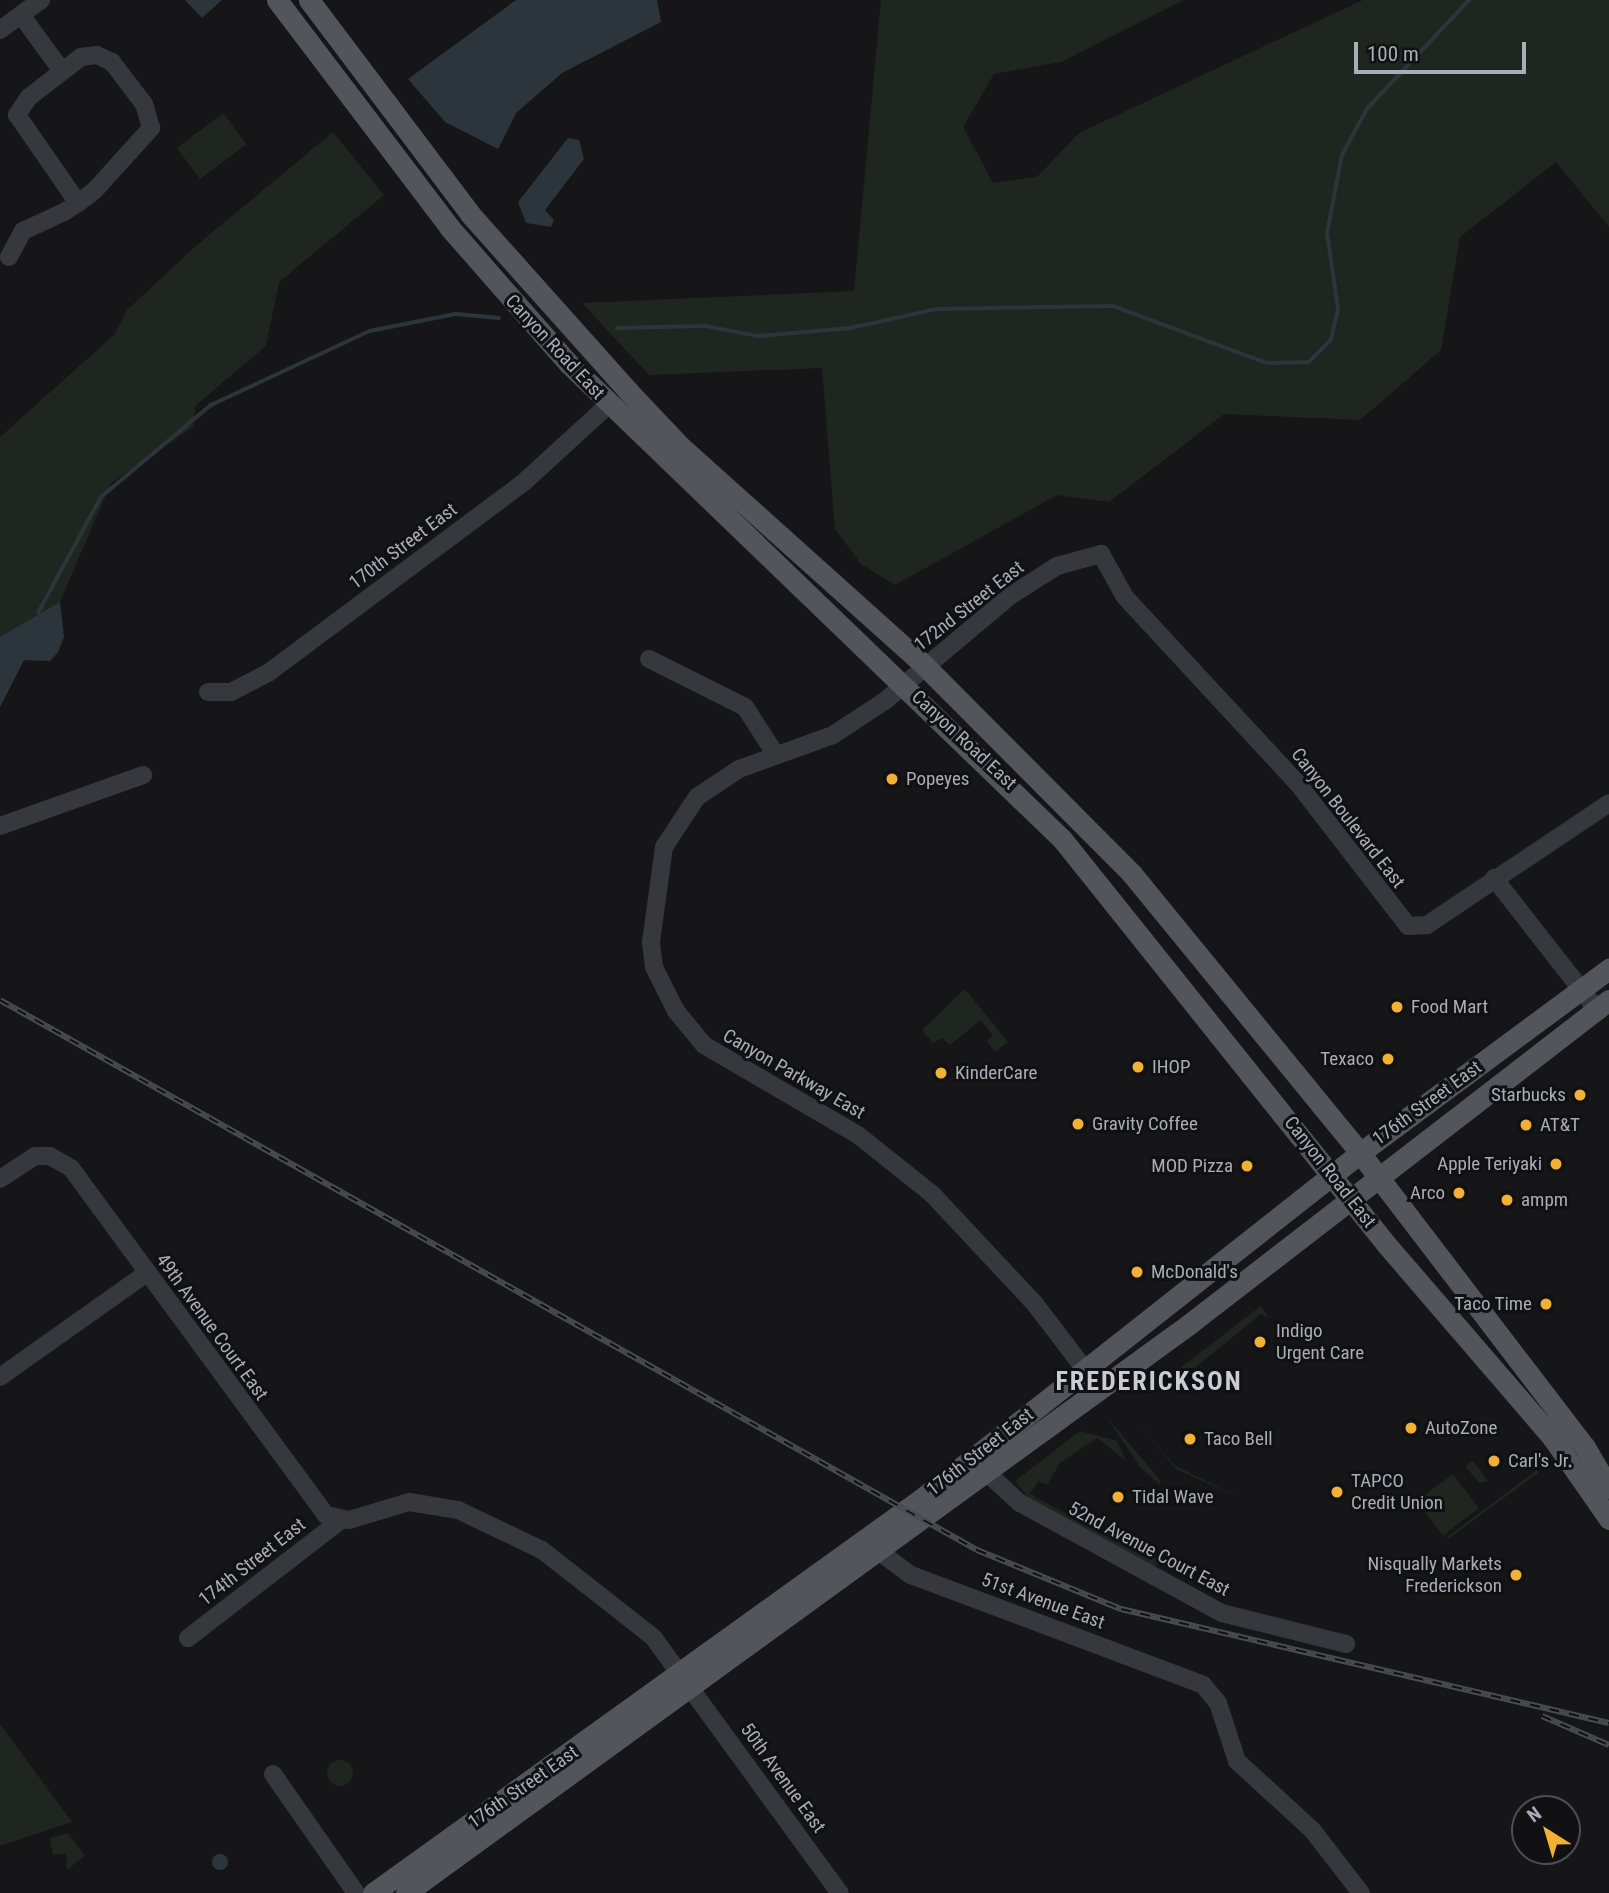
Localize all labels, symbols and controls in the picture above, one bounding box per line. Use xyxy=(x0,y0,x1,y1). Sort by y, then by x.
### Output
scale bar xyxy=(1357,28,1528,72)
text: 100 m xyxy=(1367,42,1419,66)
street label: Canyon Road East xyxy=(501,290,609,404)
street label: 170th Street East xyxy=(345,498,461,594)
street label: 172nd Street East xyxy=(910,556,1028,656)
street label: Canyon Road East xyxy=(907,686,1021,794)
street label: Canyon Boulevard East xyxy=(1286,743,1410,893)
place label: Popeyes xyxy=(906,768,969,790)
marker: Popeyes xyxy=(884,771,900,787)
place label: Food Mart xyxy=(1411,996,1488,1018)
marker: Food Mart xyxy=(1389,999,1405,1015)
street label: Canyon Parkway East xyxy=(719,1024,869,1124)
place label: Texaco xyxy=(1320,1048,1374,1070)
marker: Texaco xyxy=(1380,1051,1396,1067)
place label: IHOP xyxy=(1152,1056,1190,1078)
street label: 176th Street East xyxy=(1368,1056,1486,1150)
marker: IHOP xyxy=(1130,1059,1146,1075)
place label: KinderCare xyxy=(955,1062,1037,1084)
marker: KinderCare xyxy=(933,1065,949,1081)
place label: Starbucks xyxy=(1491,1084,1566,1106)
marker: Starbucks xyxy=(1572,1087,1588,1103)
street label: Canyon Road East xyxy=(1279,1112,1381,1232)
place label: Gravity Coffee xyxy=(1092,1113,1198,1135)
place label: AT&T xyxy=(1540,1114,1580,1136)
marker: Gravity Coffee xyxy=(1070,1116,1086,1132)
marker: AT&T xyxy=(1518,1117,1534,1133)
place label: Apple Teriyaki xyxy=(1437,1153,1542,1175)
place label: MOD Pizza xyxy=(1151,1155,1233,1177)
marker: Apple Teriyaki xyxy=(1548,1156,1564,1172)
marker: MOD Pizza xyxy=(1239,1158,1255,1174)
place label: Arco xyxy=(1410,1182,1445,1204)
marker: Arco xyxy=(1451,1185,1467,1201)
place label: ampm xyxy=(1521,1189,1568,1211)
marker: ampm xyxy=(1499,1192,1515,1208)
street label: 49th Avenue Court East xyxy=(151,1249,273,1405)
place label: McDonald's xyxy=(1151,1261,1238,1283)
marker: McDonald's xyxy=(1129,1264,1145,1280)
place label: Taco Time xyxy=(1454,1293,1532,1315)
marker: Taco Time xyxy=(1538,1296,1554,1312)
place label: Indigo Urgent Care xyxy=(1276,1320,1364,1364)
marker: Indigo Urgent Care xyxy=(1250,1332,1270,1352)
district label: FREDERICKSON xyxy=(1057,1366,1241,1398)
street label: 176th Street East xyxy=(922,1403,1038,1501)
place label: AutoZone xyxy=(1425,1417,1497,1439)
marker: AutoZone xyxy=(1403,1420,1419,1436)
place label: Taco Bell xyxy=(1204,1428,1273,1450)
marker: Taco Bell xyxy=(1182,1431,1198,1447)
place label: Carl's Jr. xyxy=(1508,1450,1572,1472)
marker: Carl's Jr. xyxy=(1486,1453,1502,1469)
place label: TAPCO Credit Union xyxy=(1351,1470,1443,1514)
marker: TAPCO Credit Union xyxy=(1329,1484,1345,1500)
place label: Tidal Wave xyxy=(1132,1486,1214,1508)
marker: Tidal Wave xyxy=(1110,1489,1126,1505)
street label: 52nd Avenue Court East xyxy=(1064,1497,1234,1601)
street label: 174th Street East xyxy=(194,1513,310,1611)
place label: Nisqually Markets Frederickson xyxy=(1368,1553,1502,1597)
marker: Nisqually Markets Frederickson xyxy=(1508,1567,1524,1583)
street label: 51st Avenue East xyxy=(978,1568,1108,1634)
street label: 50th Avenue East xyxy=(736,1719,830,1837)
street label: 176th Street East xyxy=(464,1741,582,1833)
north arrow xyxy=(1511,1795,1581,1865)
text: N xyxy=(1523,1802,1546,1827)

